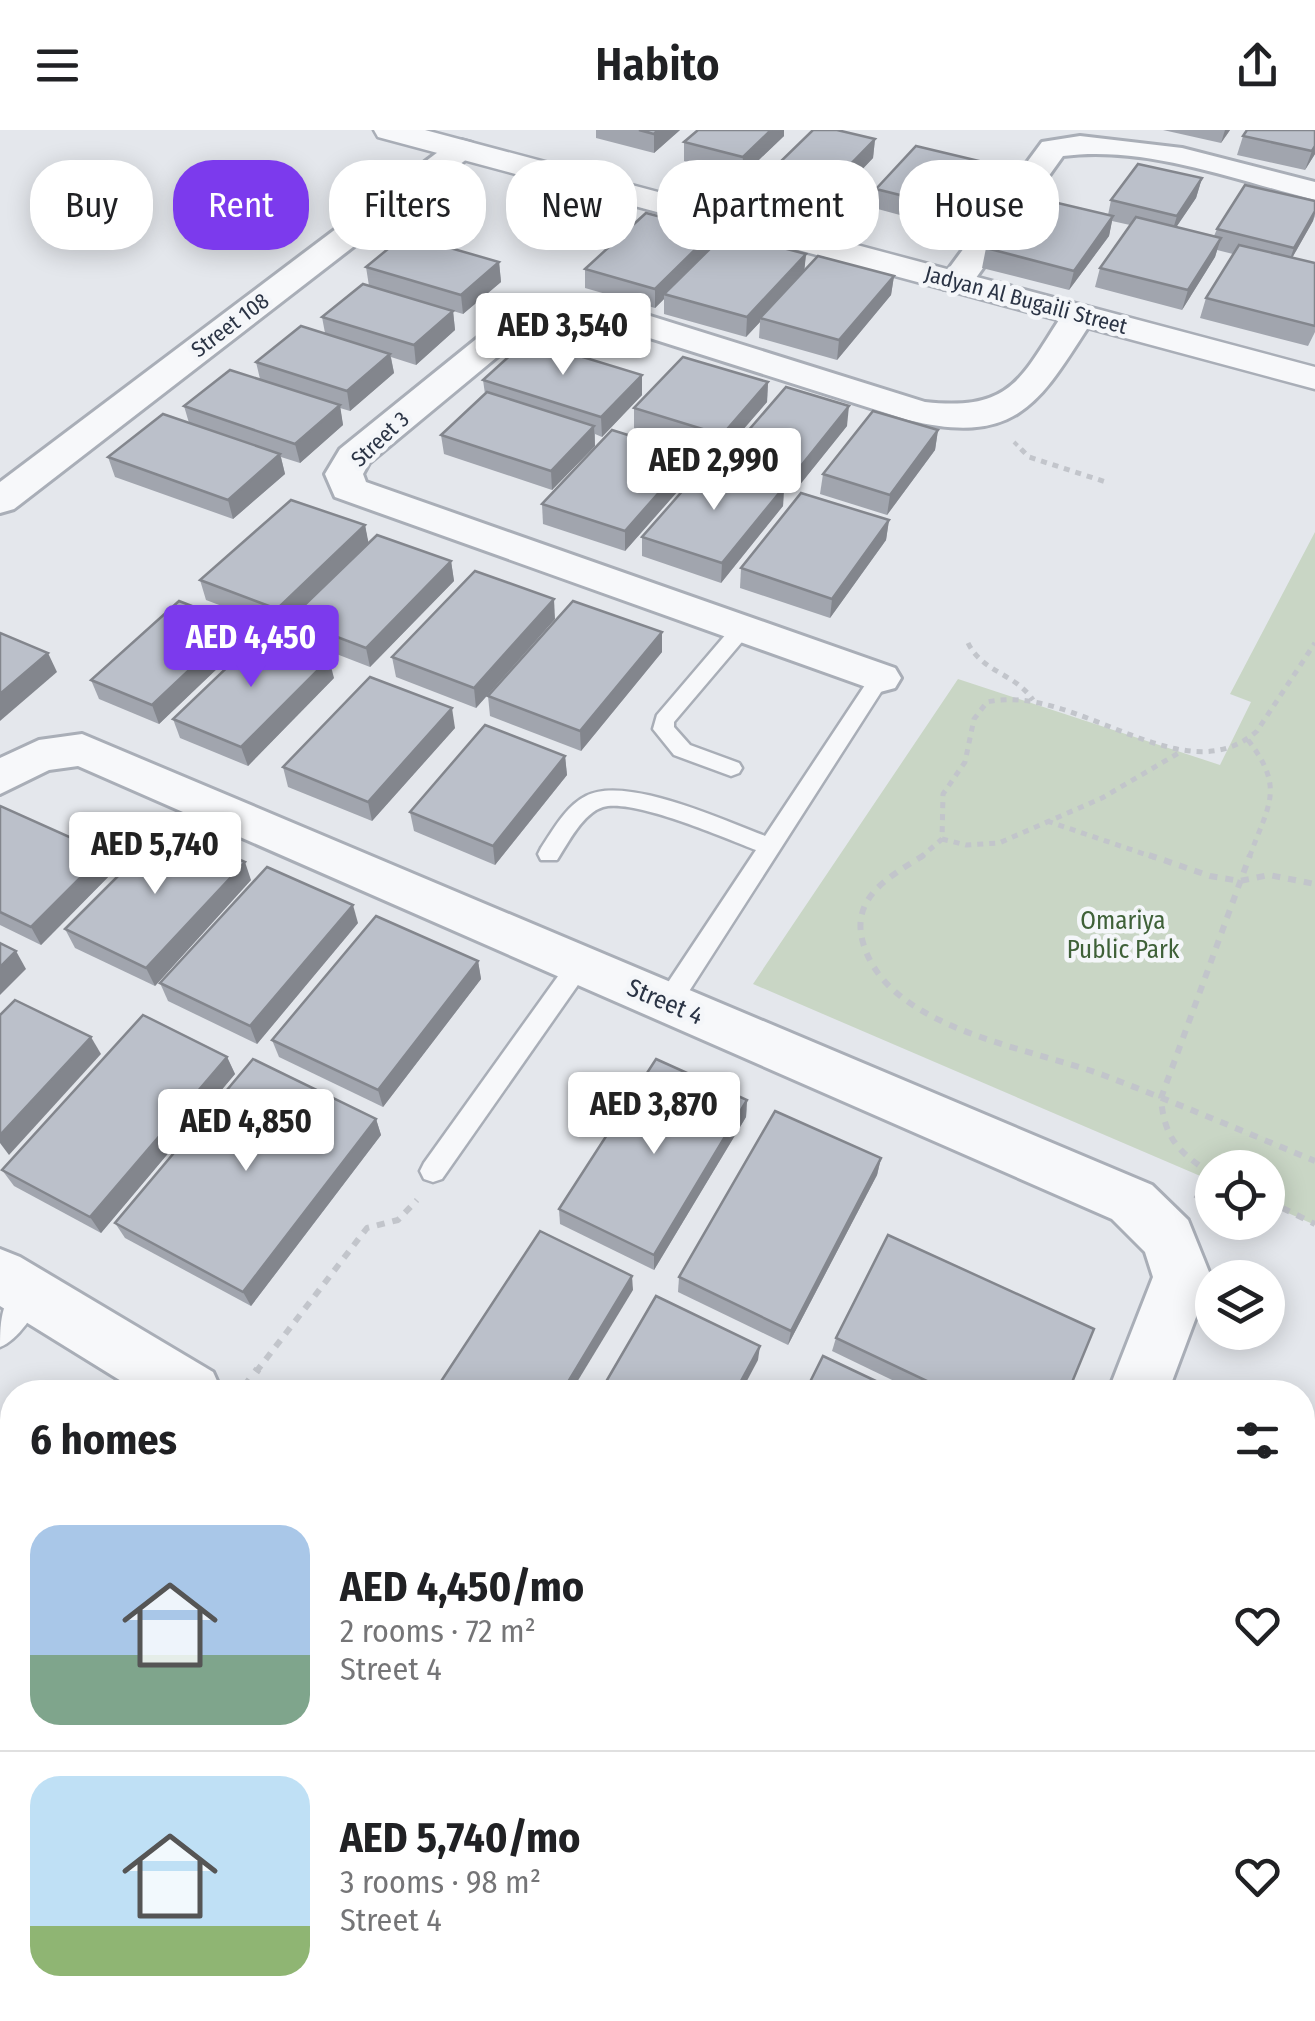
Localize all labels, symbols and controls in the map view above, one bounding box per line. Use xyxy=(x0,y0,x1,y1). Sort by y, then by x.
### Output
icon: menu xyxy=(30,38,85,93)
text: Habito xyxy=(595,38,720,92)
icon: share xyxy=(1230,38,1285,93)
chip: Buy xyxy=(30,160,153,250)
chip: Rent xyxy=(173,160,309,250)
chip: Filters xyxy=(329,160,486,250)
chip: New xyxy=(506,160,637,250)
chip: Apartment xyxy=(657,160,879,250)
chip: House xyxy=(899,160,1059,250)
street label: Jadyan Al Bugaili Street xyxy=(922,260,1131,340)
street label: Street 108 xyxy=(186,287,274,363)
pin: AED 3,540 xyxy=(449,293,677,378)
text: AED 3,540 xyxy=(498,306,628,344)
street label: Street 3 xyxy=(345,406,415,472)
pin: AED 2,990 xyxy=(600,428,828,513)
text: AED 2,990 xyxy=(649,441,779,479)
pin: AED 4,450 xyxy=(137,605,365,690)
text: AED 4,450 xyxy=(186,618,316,656)
pin: AED 5,740 xyxy=(41,812,269,897)
text: AED 5,740 xyxy=(91,825,219,863)
park label: Omariya Public Park xyxy=(1067,906,1180,965)
street label: Street 4 xyxy=(623,973,707,1031)
pin: AED 3,870 xyxy=(540,1072,768,1157)
text: AED 3,870 xyxy=(590,1085,718,1123)
pin: AED 4,850 xyxy=(132,1089,360,1174)
text: AED 4,850 xyxy=(180,1102,312,1140)
map controls xyxy=(1195,1150,1285,1350)
button: locate xyxy=(1195,1150,1285,1240)
button: layers xyxy=(1195,1260,1285,1350)
icon: filters xyxy=(1230,1413,1285,1468)
text: 6 homes xyxy=(30,1415,177,1465)
text: AED 4,450/mo xyxy=(340,1562,584,1612)
icon: home xyxy=(110,1565,230,1685)
icon: heart xyxy=(1230,1598,1285,1653)
text: 2 rooms · 72 m² xyxy=(340,1612,536,1650)
text: Street 4 xyxy=(340,1650,442,1688)
text: AED 5,740/mo xyxy=(340,1813,581,1863)
icon: home xyxy=(110,1816,230,1936)
icon: heart xyxy=(1230,1849,1285,1904)
text: 3 rooms · 98 m² xyxy=(340,1863,541,1901)
text: Street 4 xyxy=(340,1901,442,1939)

